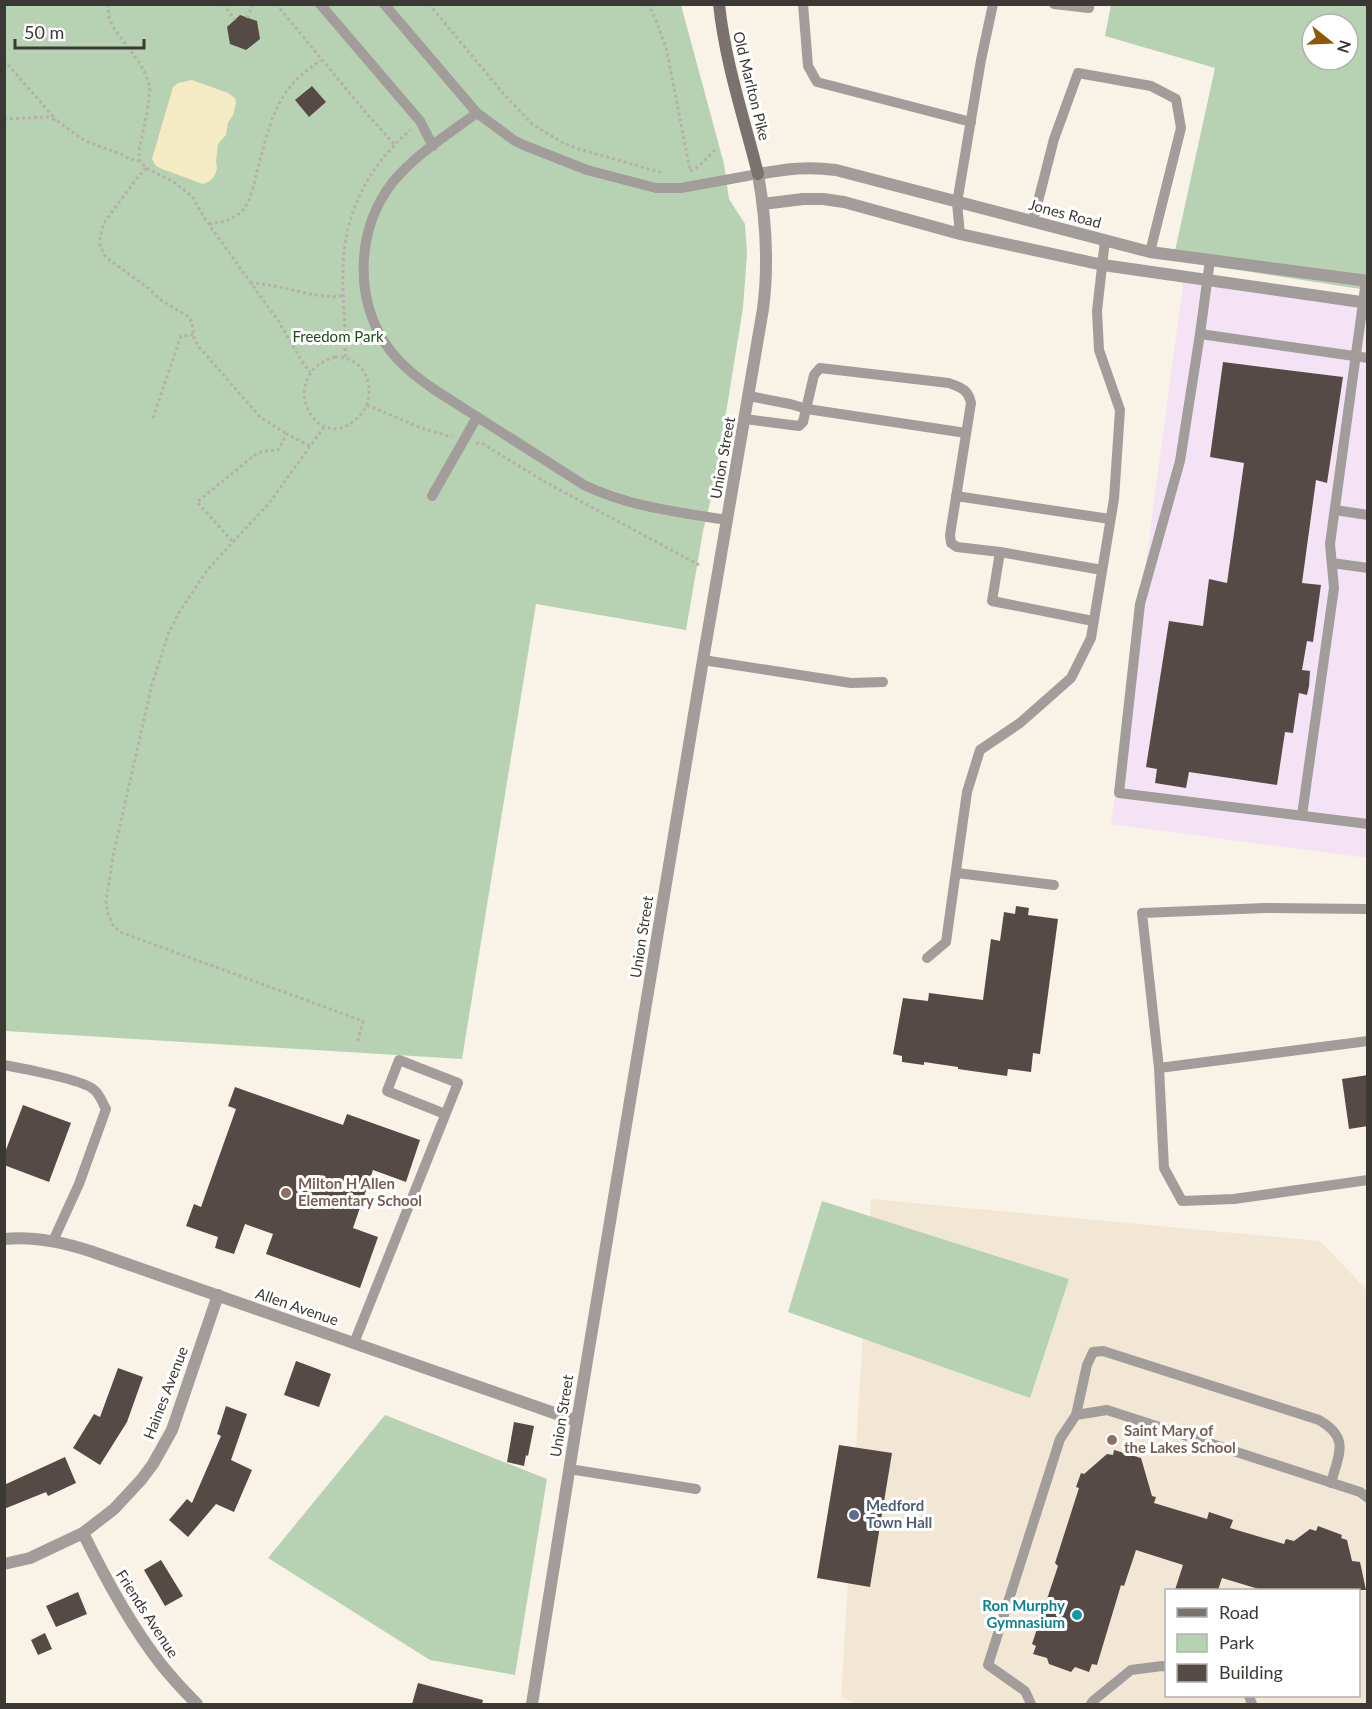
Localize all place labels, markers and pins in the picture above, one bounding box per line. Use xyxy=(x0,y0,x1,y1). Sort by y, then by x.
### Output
place label: Milton H Allen Elementary School xyxy=(298,1174,422,1209)
marker: Milton H Allen Elementary School xyxy=(279,1186,293,1200)
place label: Saint Mary of the Lakes School xyxy=(1124,1421,1236,1456)
marker: Saint Mary of the Lakes School xyxy=(1105,1433,1119,1447)
place label: Medford Town Hall xyxy=(866,1496,932,1531)
marker: Medford Town Hall xyxy=(847,1508,861,1522)
place label: Ron Murphy Gymnasium xyxy=(982,1596,1065,1631)
marker: Ron Murphy Gymnasium xyxy=(1070,1608,1084,1622)

